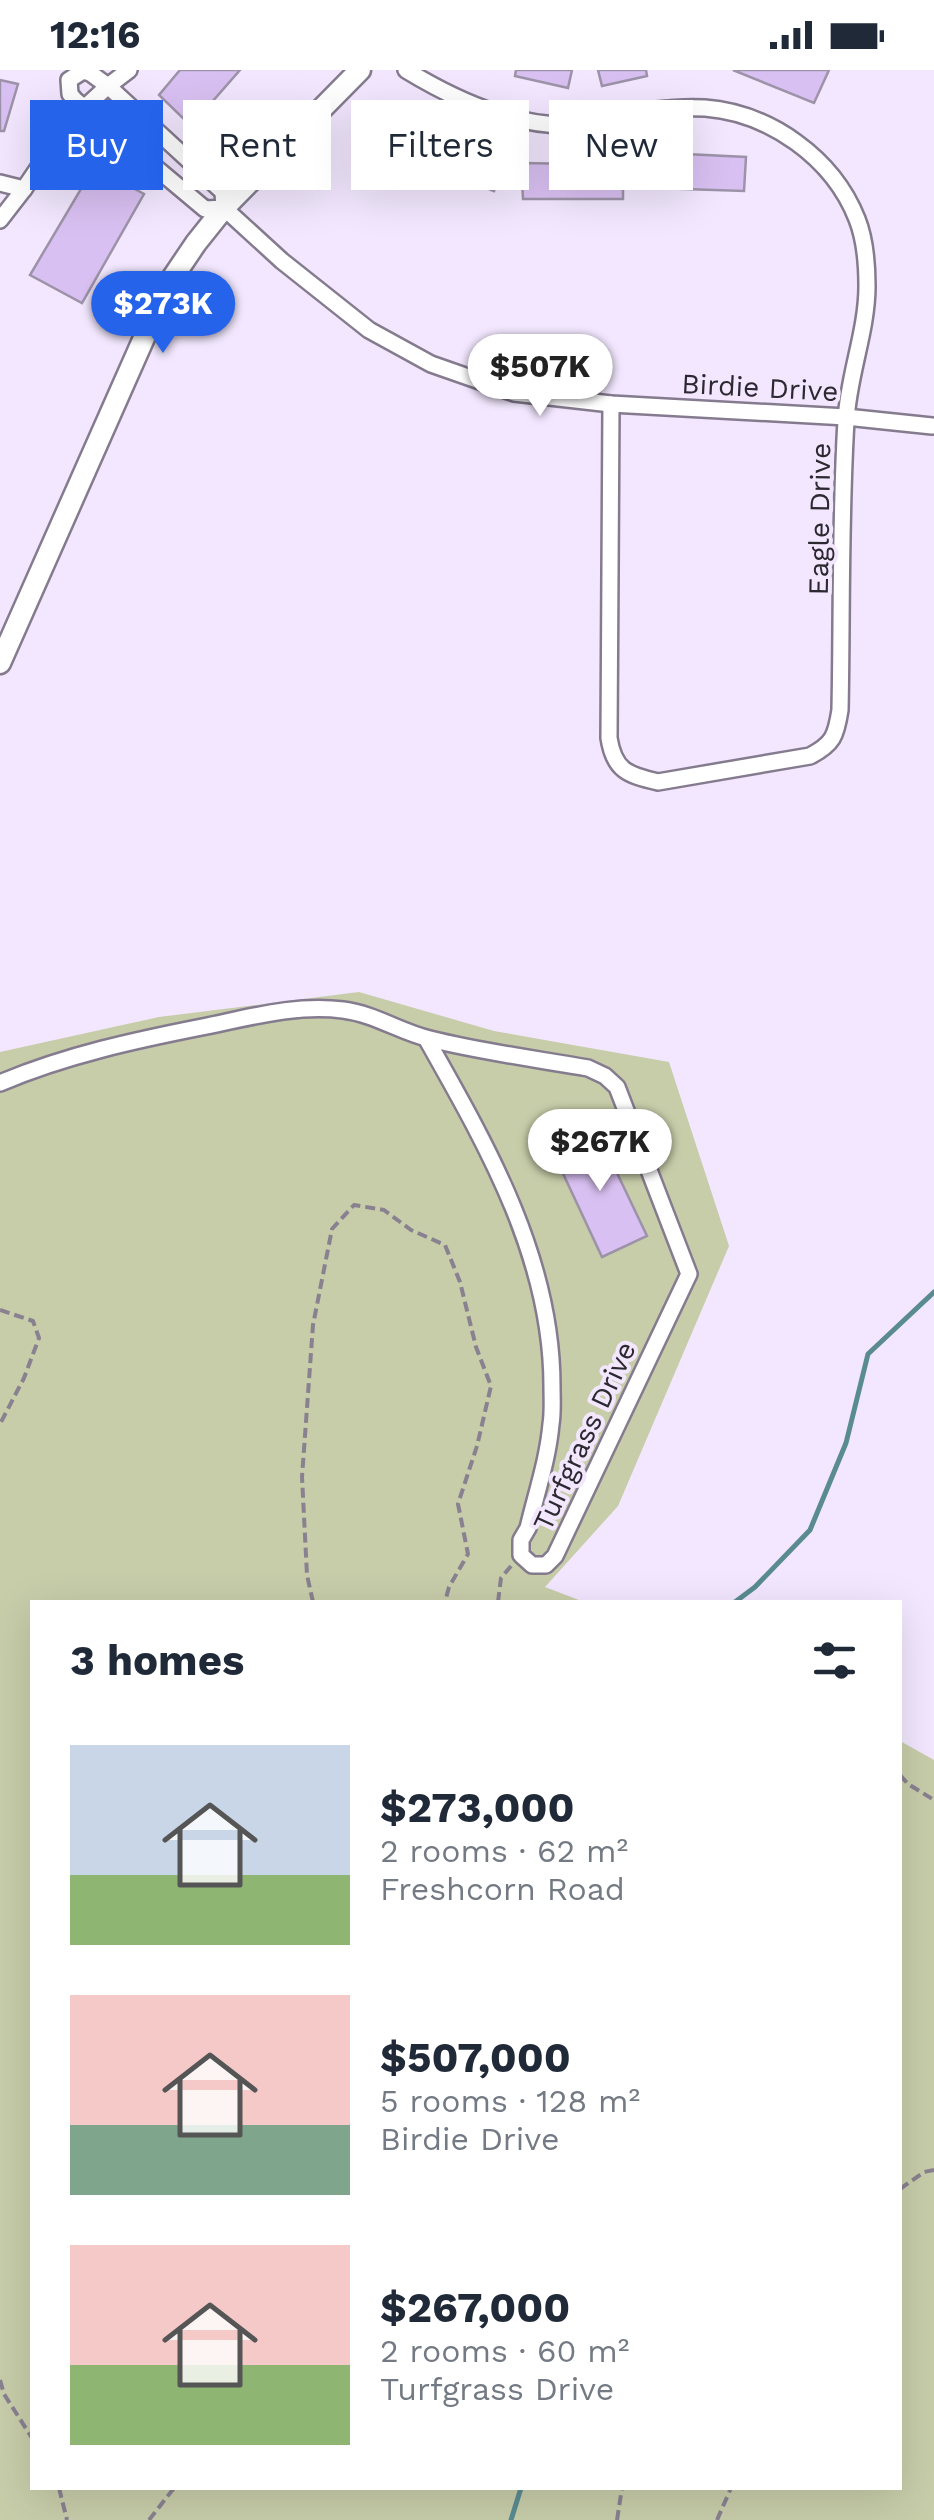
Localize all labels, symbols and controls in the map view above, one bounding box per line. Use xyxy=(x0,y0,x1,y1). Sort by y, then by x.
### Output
text: 12:16 xyxy=(50,13,140,57)
chip: Buy xyxy=(30,100,163,190)
chip: Rent xyxy=(183,100,331,190)
chip: Filters xyxy=(351,100,529,190)
chip: New xyxy=(549,100,693,190)
pin: $273K xyxy=(93,271,233,356)
text: $273K xyxy=(113,284,213,322)
pin: $507K xyxy=(470,334,610,419)
text: $507K xyxy=(490,347,590,385)
street label: Birdie Drive xyxy=(681,367,839,408)
street label: Eagle Drive xyxy=(802,442,837,596)
pin: $267K xyxy=(530,1109,670,1194)
text: $267K xyxy=(550,1122,650,1160)
street label: Turfgrass Drive xyxy=(526,1336,643,1536)
icon: filters xyxy=(807,1633,862,1688)
text: 3 homes xyxy=(70,1636,244,1685)
text: $273,000 xyxy=(380,1783,575,1832)
icon: home xyxy=(150,1785,270,1905)
text: 2 rooms · 62 m² xyxy=(380,1832,628,1870)
text: Freshcorn Road xyxy=(380,1870,625,1908)
text: $507,000 xyxy=(380,2033,571,2082)
icon: home xyxy=(150,2035,270,2155)
text: 5 rooms · 128 m² xyxy=(380,2082,640,2120)
text: Birdie Drive xyxy=(380,2120,560,2158)
text: $267,000 xyxy=(380,2283,570,2332)
icon: home xyxy=(150,2285,270,2405)
text: 2 rooms · 60 m² xyxy=(380,2332,629,2370)
text: Turfgrass Drive xyxy=(380,2370,614,2408)

